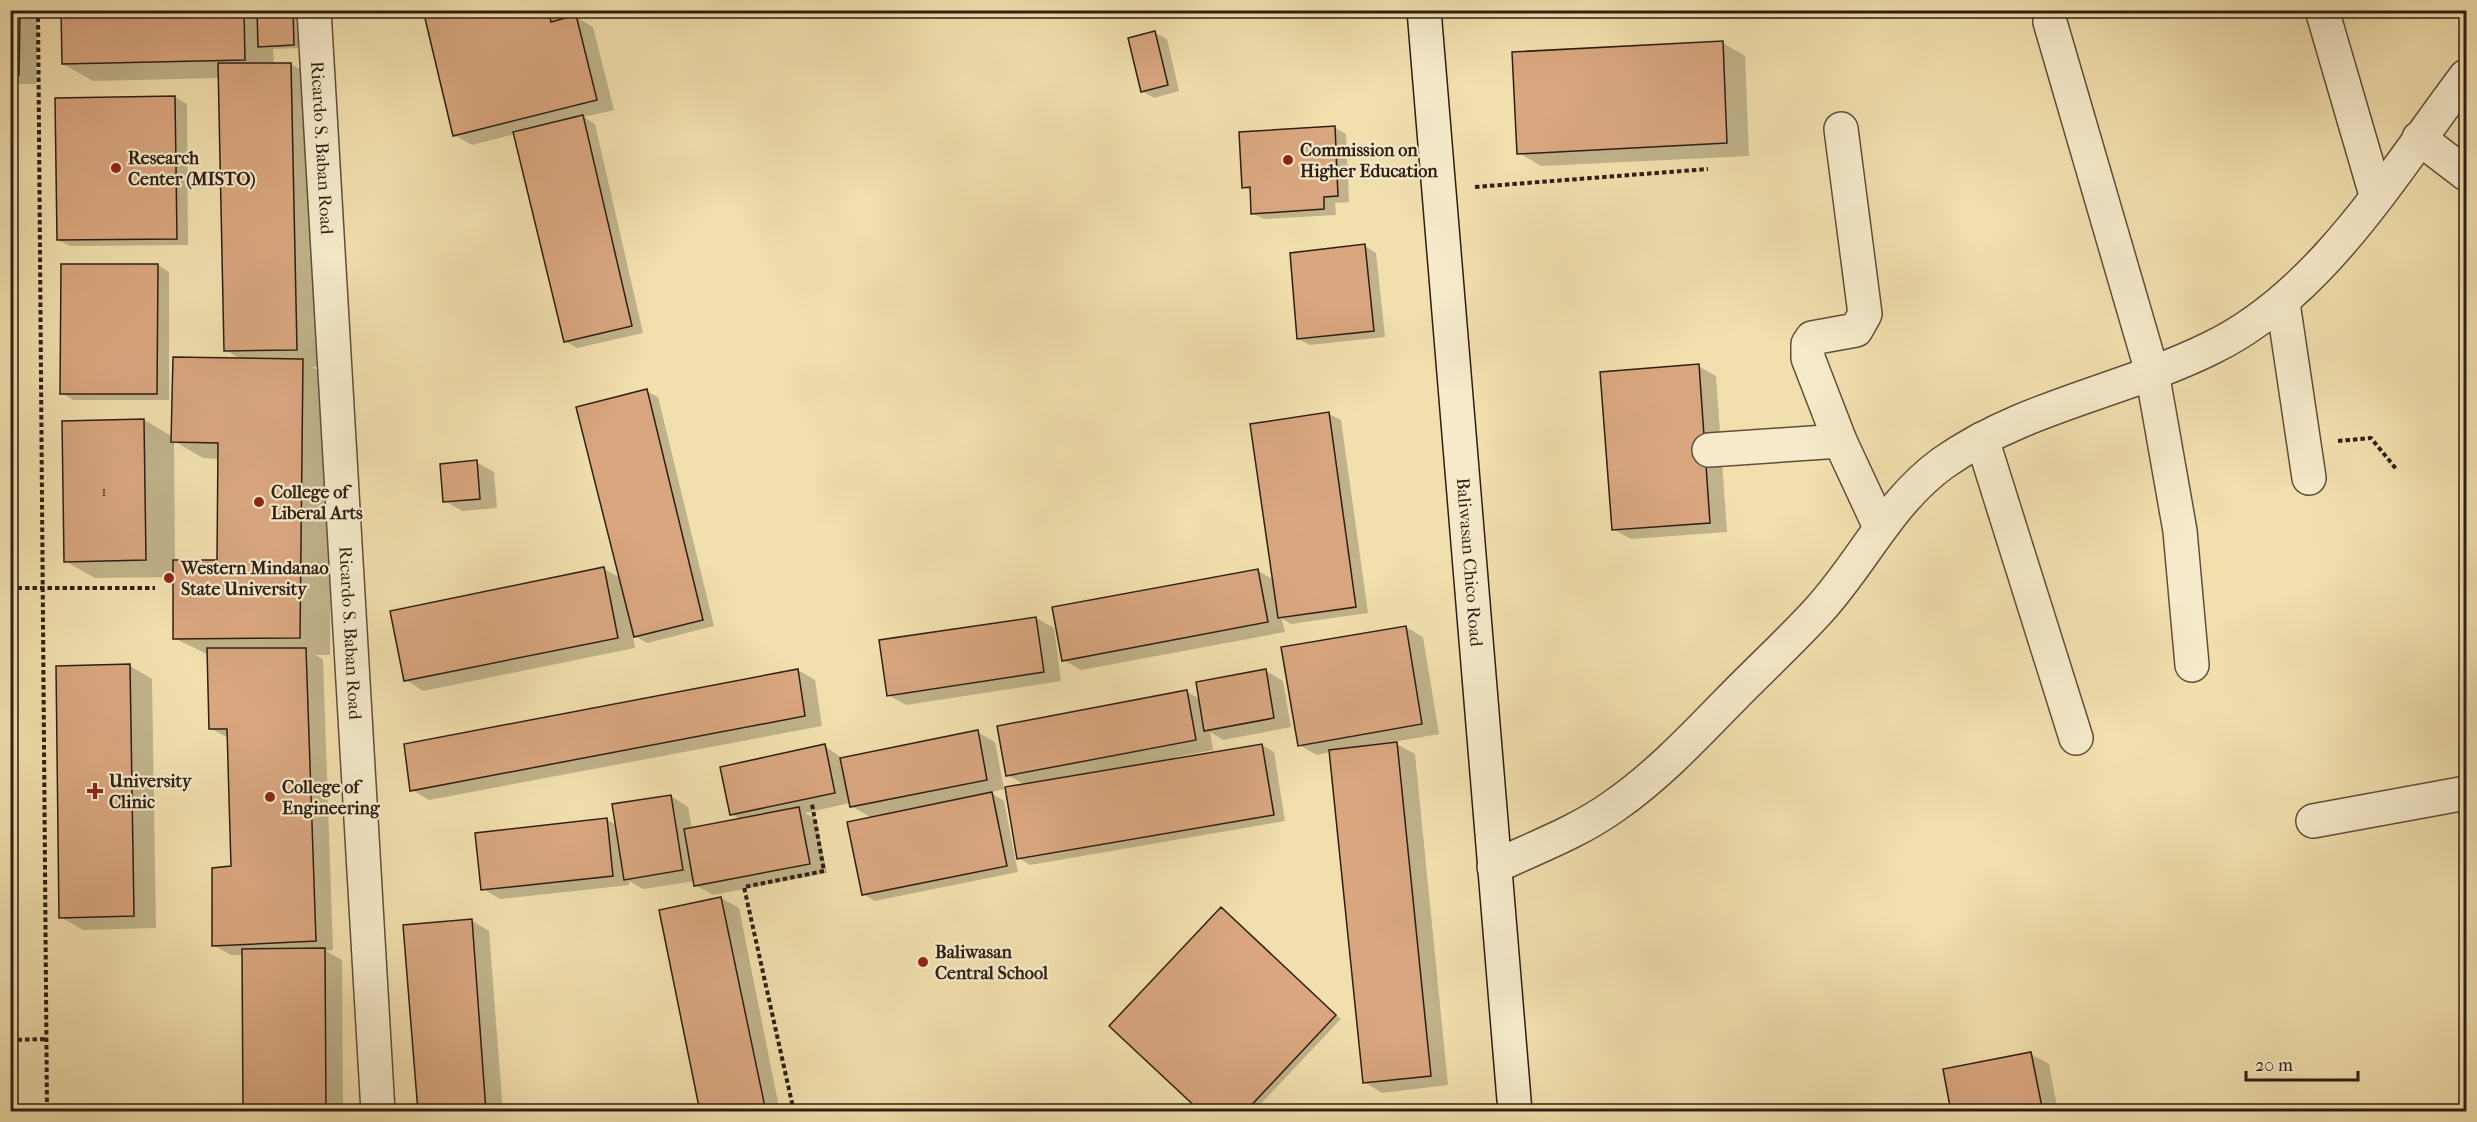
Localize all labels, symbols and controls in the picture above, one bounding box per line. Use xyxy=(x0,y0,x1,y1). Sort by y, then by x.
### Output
street label: Ricardo S. Baban Road xyxy=(306,61,337,235)
place label: Commission on Higher Education xyxy=(1300,140,1438,182)
place label: Research Center (MISTO) xyxy=(128,148,255,190)
marker: Commission on Higher Education xyxy=(1281,153,1295,167)
marker: Research Center (MISTO) xyxy=(109,161,123,175)
street label: Baliwasan Chico Road xyxy=(1452,477,1487,648)
house number: 1 xyxy=(101,482,107,500)
place label: College of Liberal Arts xyxy=(271,482,363,524)
marker: College of Liberal Arts xyxy=(252,495,266,509)
street label: Ricardo S. Baban Road xyxy=(334,546,365,720)
place label: Western Mindanao State University xyxy=(180,558,329,600)
marker: Western Mindanao State University xyxy=(162,571,176,585)
place label: University Clinic xyxy=(108,771,193,813)
place label: College of Engineering xyxy=(282,777,381,819)
marker: University Clinic xyxy=(86,782,104,800)
marker: College of Engineering xyxy=(263,790,277,804)
place label: Baliwasan Central School xyxy=(935,942,1049,984)
marker: Baliwasan Central School xyxy=(916,955,930,969)
scale bar xyxy=(2246,1044,2358,1082)
text: 20 m xyxy=(2255,1055,2293,1076)

